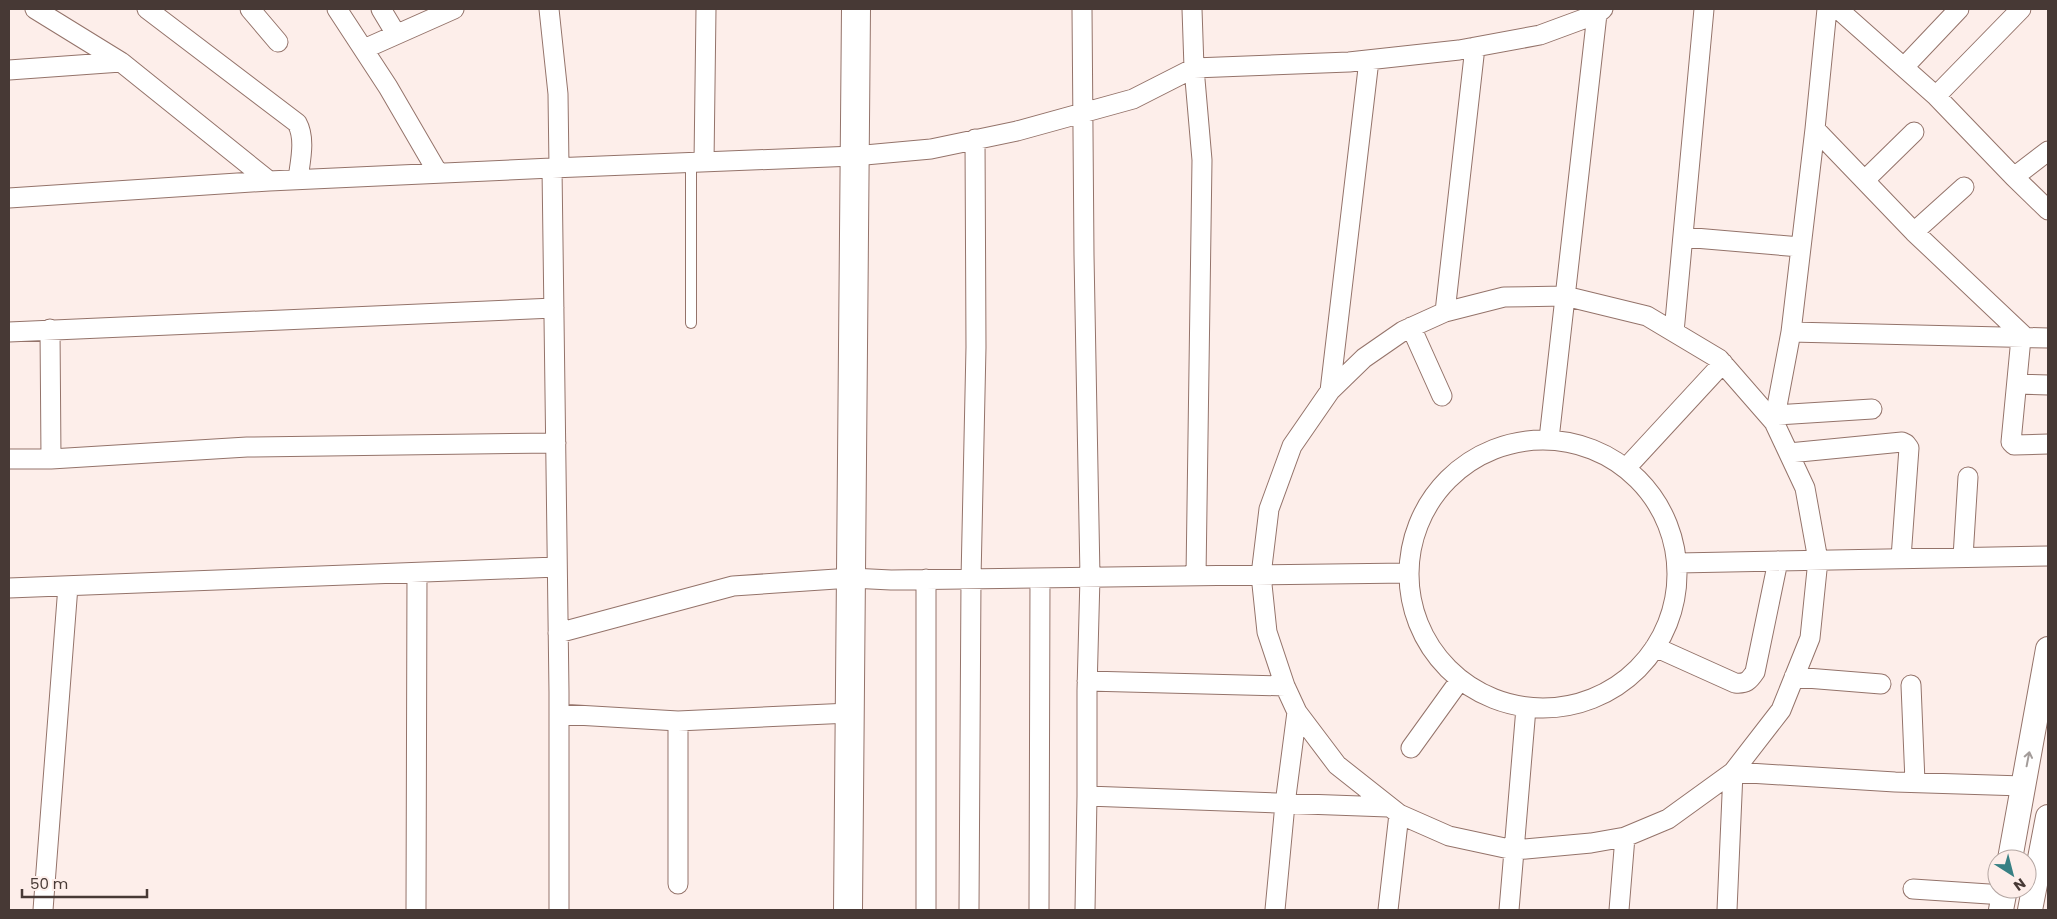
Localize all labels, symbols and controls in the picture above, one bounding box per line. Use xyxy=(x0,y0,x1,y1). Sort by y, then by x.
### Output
one-way arrow xyxy=(2023,752,2033,768)
north arrow xyxy=(1987,849,2037,899)
scale bar xyxy=(22,866,148,898)
text: 50 m xyxy=(30,873,68,894)
text: N xyxy=(2010,873,2030,896)

